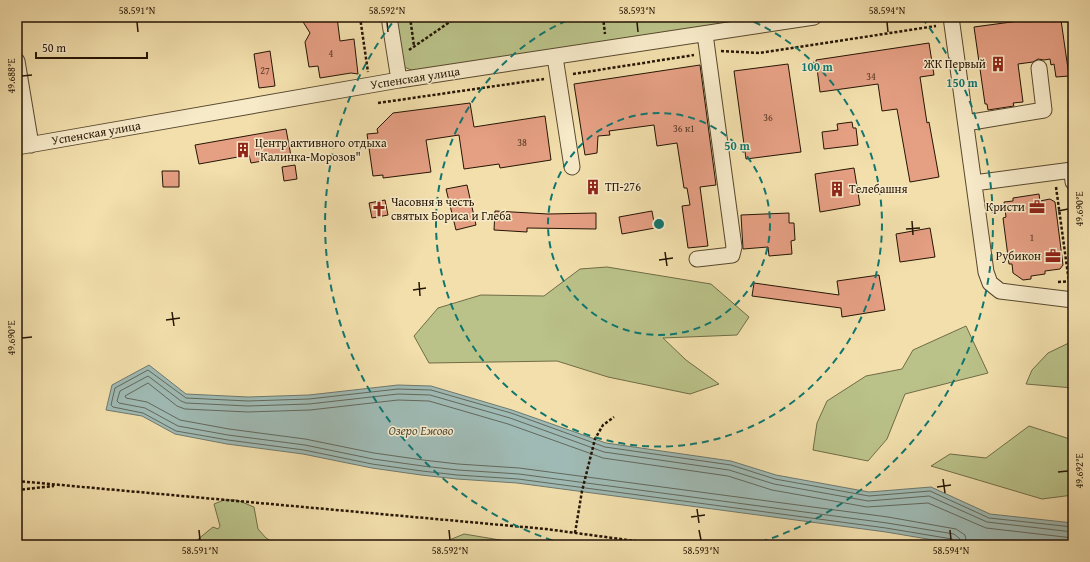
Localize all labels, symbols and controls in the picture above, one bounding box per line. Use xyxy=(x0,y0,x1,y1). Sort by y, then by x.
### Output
text: 58.591°N xyxy=(119,3,156,18)
text: 58.592°N xyxy=(369,3,406,18)
text: 58.593°N xyxy=(619,3,656,18)
text: 58.594°N xyxy=(869,3,906,18)
scale bar xyxy=(36,34,147,60)
text: 50 m xyxy=(42,39,66,56)
house number: 4 xyxy=(329,46,334,61)
place label: ЖК Первый xyxy=(923,55,986,72)
building icon: ЖК Первый xyxy=(989,55,1007,73)
text: 49.688°E xyxy=(4,58,19,94)
text: 100 m xyxy=(801,58,834,75)
street label: Успенская улица xyxy=(369,62,461,93)
house number: 27 xyxy=(260,63,270,78)
house number: 34 xyxy=(866,69,876,84)
text: 150 m xyxy=(946,74,979,91)
house number: 36 xyxy=(763,110,773,125)
street label: Успенская улица xyxy=(50,116,142,149)
house number: 36 к1 xyxy=(673,121,695,136)
place label: Центр активного отдыха "Калинка-Морозов" xyxy=(255,134,387,165)
house number: 38 xyxy=(517,135,527,150)
text: 50 m xyxy=(724,137,750,154)
building icon: Центр активного отдыха "Калинка-Морозов" xyxy=(234,141,252,159)
building icon: ТП-276 xyxy=(584,178,602,196)
place label: ТП-276 xyxy=(605,178,641,195)
building icon: Телебашня xyxy=(828,180,846,198)
place label: Телебашня xyxy=(849,180,908,197)
text: 49.690°E xyxy=(1072,191,1087,227)
place label: Часовня в честь святых Бориса и Глеба xyxy=(391,193,511,224)
place label: Кристи xyxy=(986,198,1025,215)
office icon: Кристи xyxy=(1028,198,1046,216)
church icon: Часовня в честь святых Бориса и Глеба xyxy=(370,200,388,218)
centre of rings xyxy=(652,217,666,231)
house number: 1 xyxy=(1030,230,1035,245)
place label: Рубикон xyxy=(996,247,1041,264)
office icon: Рубикон xyxy=(1044,247,1062,265)
text: 49.690°E xyxy=(4,320,19,356)
water label: Озеро Ежово xyxy=(389,421,454,440)
text: 49.692°E xyxy=(1072,453,1087,489)
text: 58.591°N xyxy=(182,543,219,558)
text: 58.592°N xyxy=(432,543,469,558)
text: 58.593°N xyxy=(683,543,720,558)
text: 58.594°N xyxy=(933,543,970,558)

